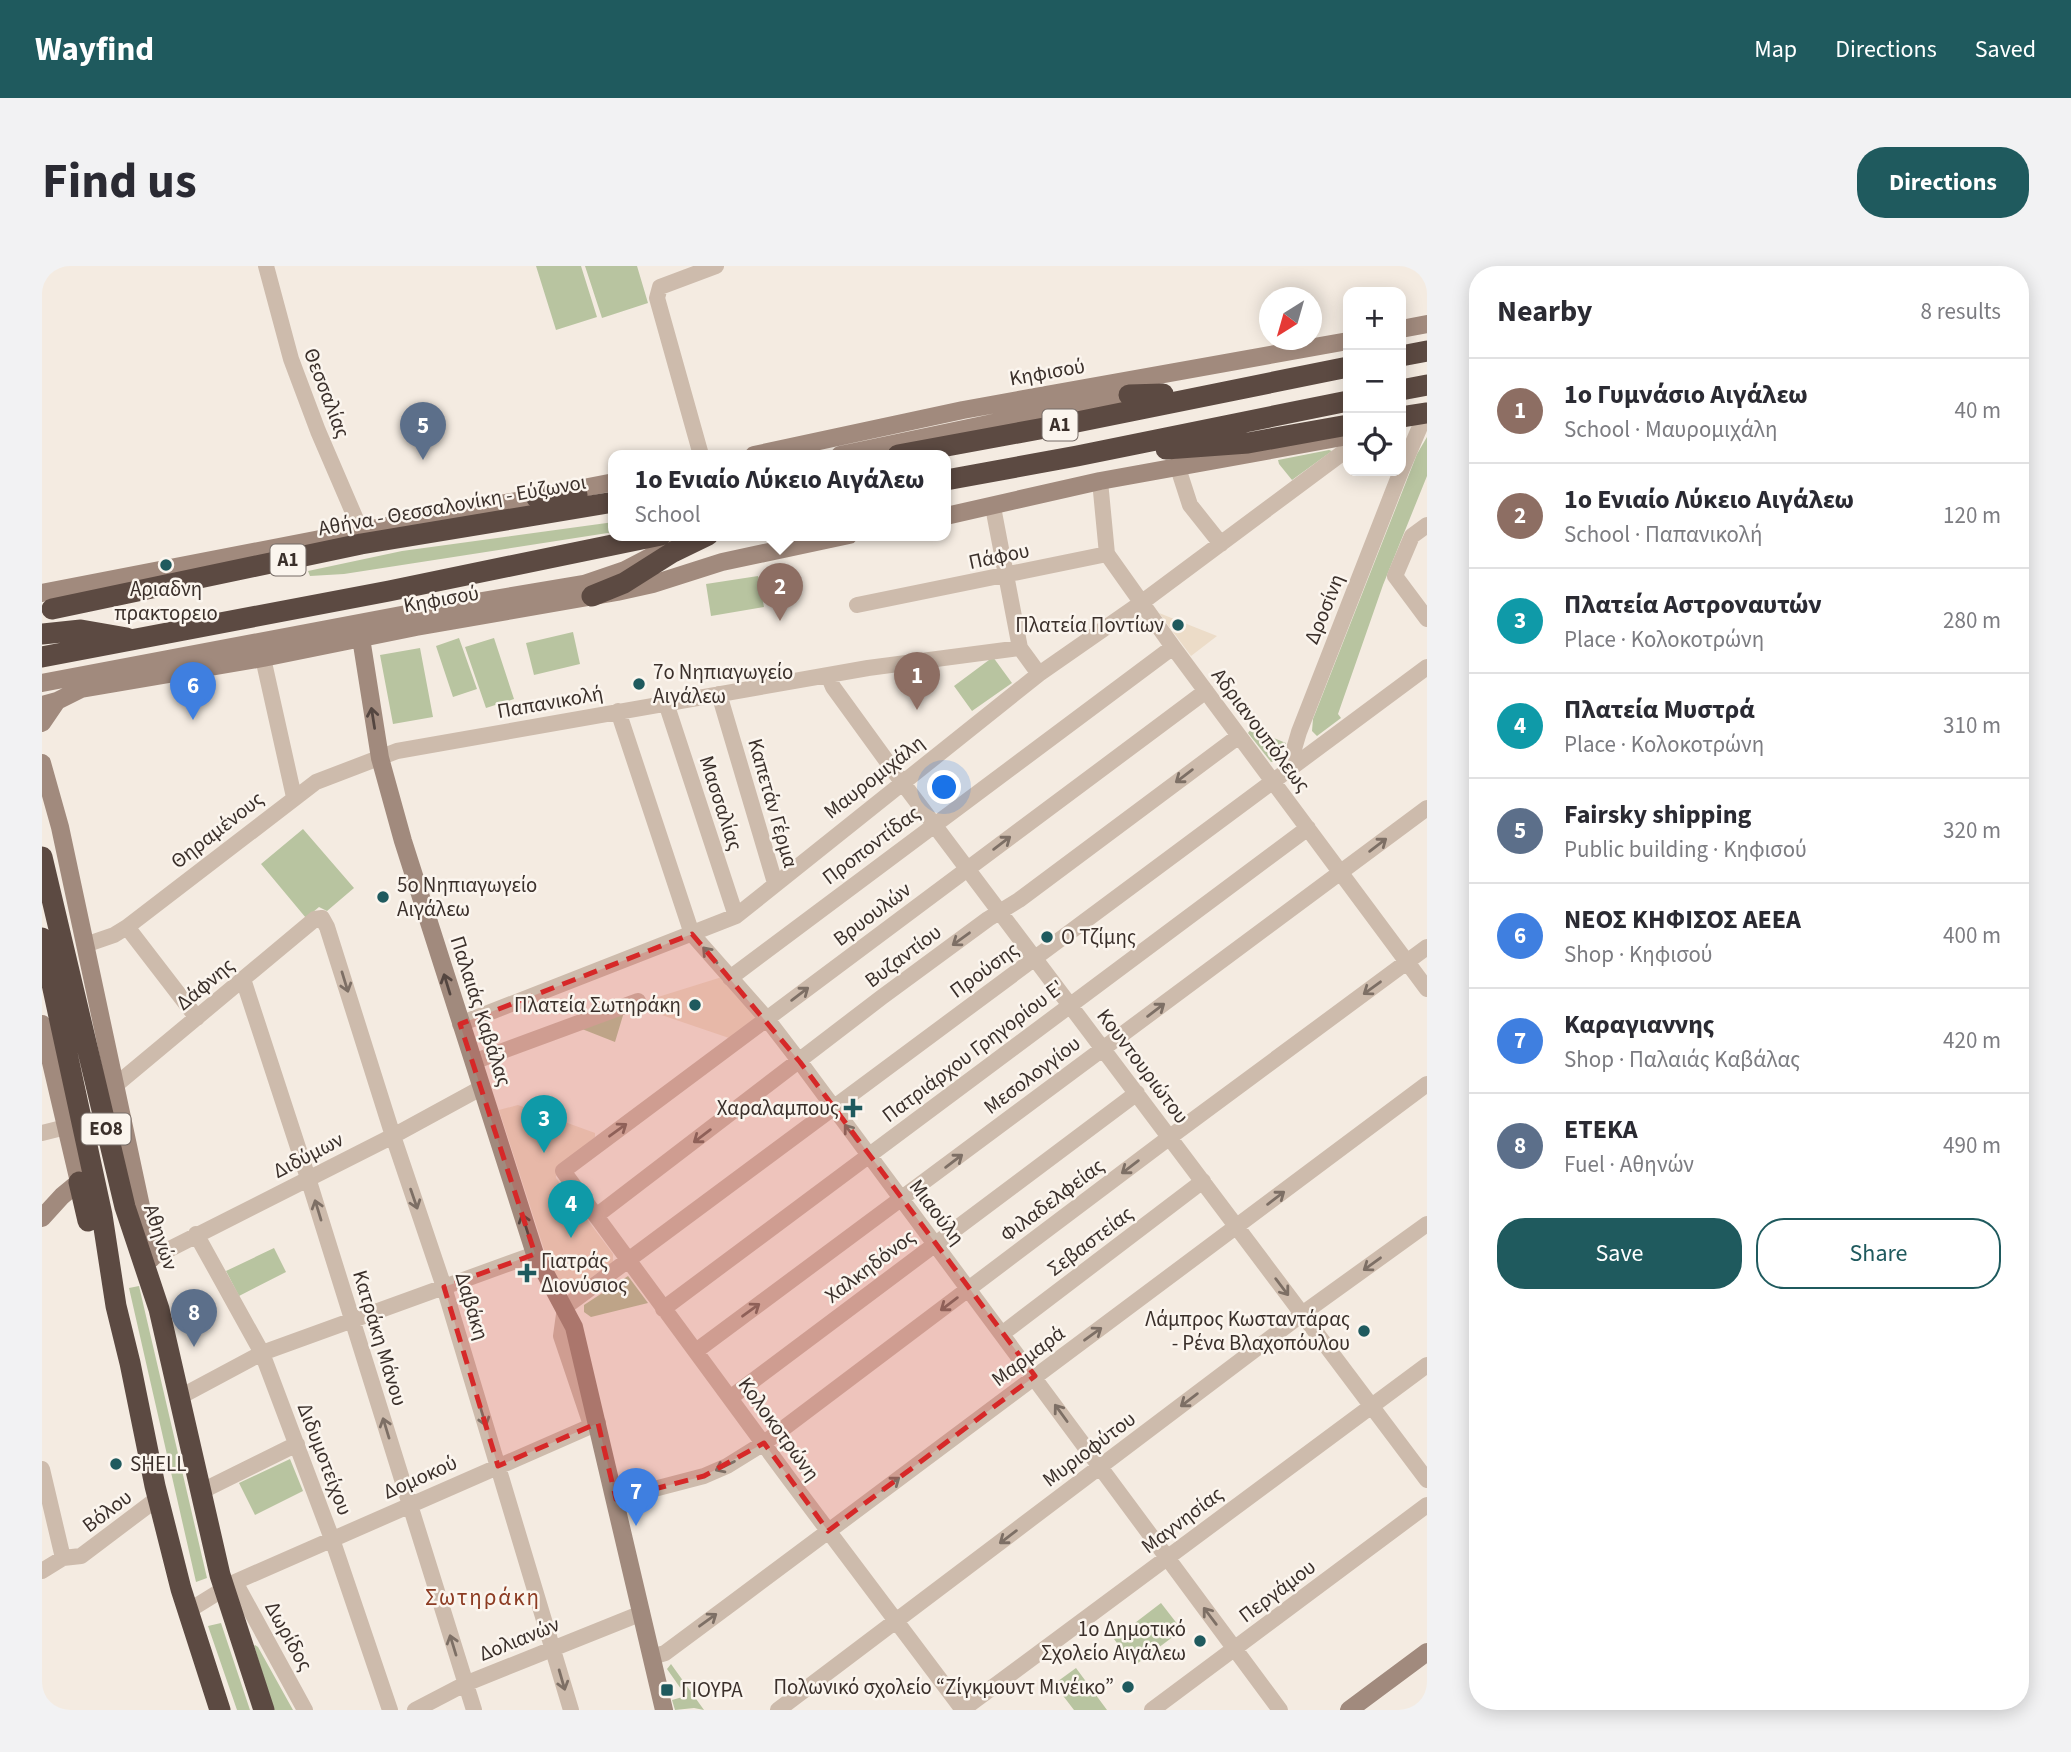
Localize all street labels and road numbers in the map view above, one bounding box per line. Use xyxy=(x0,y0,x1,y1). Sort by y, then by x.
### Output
street label: Θεσσαλίας xyxy=(296,344,358,442)
street label: Κηφισού xyxy=(1007,351,1087,393)
road number: Α1 xyxy=(1042,410,1078,440)
street label: Αθήνα - Θεσσαλονίκη - Εύζωνοι xyxy=(316,467,588,543)
street label: Πάφου xyxy=(966,535,1032,577)
road number: Α1 xyxy=(271,544,306,576)
street label: Δροσίνη xyxy=(1296,569,1352,649)
street label: Κηφισού xyxy=(401,578,481,620)
street label: Αδριανουπόλεως xyxy=(1204,662,1318,798)
street label: Παπανικολή xyxy=(495,678,605,726)
street label: Μαυρομιχάλη xyxy=(817,728,931,826)
street label: Καπετάν Γέρμα xyxy=(740,735,806,871)
street label: Μασσαλίας xyxy=(692,752,750,854)
street label: Θηραμένους xyxy=(164,784,270,876)
street label: Προποντίδας xyxy=(816,798,926,892)
street label: Βρυουλών xyxy=(827,875,917,953)
street label: Βυζαντίου xyxy=(858,917,948,995)
street label: Παλαιάς Καβάλας xyxy=(443,932,519,1090)
street label: Προύσης xyxy=(943,935,1025,1005)
street label: Δάφνης xyxy=(169,951,241,1017)
street label: Πατριάρχου Γρηγορίου Ε' xyxy=(876,972,1070,1130)
street label: Κουντουριώτου xyxy=(1090,1002,1196,1130)
street label: Μεσολογγίου xyxy=(977,1029,1087,1121)
road number: ΕΟ8 xyxy=(82,1114,130,1144)
street label: Διδύμων xyxy=(267,1124,349,1186)
street label: Φιλαδελφείας xyxy=(994,1151,1110,1249)
street label: Μιαούλη xyxy=(902,1173,972,1251)
street label: Σεβαστείας xyxy=(1041,1199,1139,1283)
street label: Αθηνών xyxy=(136,1200,186,1274)
street label: Χαλκηδόνος xyxy=(818,1222,922,1310)
street label: Κατράκη Μάνου xyxy=(345,1266,415,1410)
street label: Δαβάκη xyxy=(448,1268,496,1344)
street label: Μαρμαρά xyxy=(985,1318,1071,1394)
street label: Κολοκοτρώνη xyxy=(731,1371,827,1487)
street label: Διδυμοτείχου xyxy=(290,1398,360,1520)
street label: Μυριοφύτου xyxy=(1036,1404,1142,1494)
street label: Δομοκού xyxy=(378,1447,462,1507)
street label: Μαγνησίας xyxy=(1135,1479,1229,1561)
street label: Βόλου xyxy=(76,1482,138,1540)
street label: Περγάμου xyxy=(1232,1552,1322,1630)
street label: Δωρίδος xyxy=(258,1596,320,1676)
street label: Δολιανών xyxy=(474,1609,564,1669)

